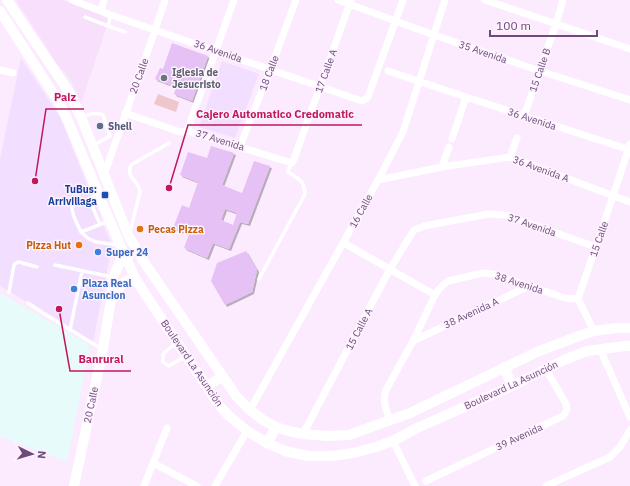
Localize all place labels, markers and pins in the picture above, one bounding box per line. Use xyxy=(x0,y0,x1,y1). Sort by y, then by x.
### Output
place label: Iglesia de Jesucristo xyxy=(172,66,221,91)
marker: Iglesia de Jesucristo xyxy=(159,73,169,83)
callout: Paiz xyxy=(46,86,84,109)
callout: Cajero Automatico Credomatic xyxy=(188,102,362,125)
place label: Shell xyxy=(108,120,132,133)
marker: Shell xyxy=(95,121,105,131)
place label: TuBus: Arrivillaga xyxy=(48,183,97,208)
marker: TuBus: Arrivillaga xyxy=(100,190,110,200)
place label: Pecas Pizza xyxy=(148,223,204,236)
marker: Pecas Pizza xyxy=(135,224,145,234)
place label: Pizza Hut xyxy=(26,239,71,252)
marker: Pizza Hut xyxy=(74,240,84,250)
place label: Super 24 xyxy=(106,246,148,259)
marker: Super 24 xyxy=(93,247,103,257)
place label: Plaza Real Asuncion xyxy=(82,277,131,302)
marker: Plaza Real Asuncion xyxy=(69,284,79,294)
callout: Banrural xyxy=(70,348,131,371)

